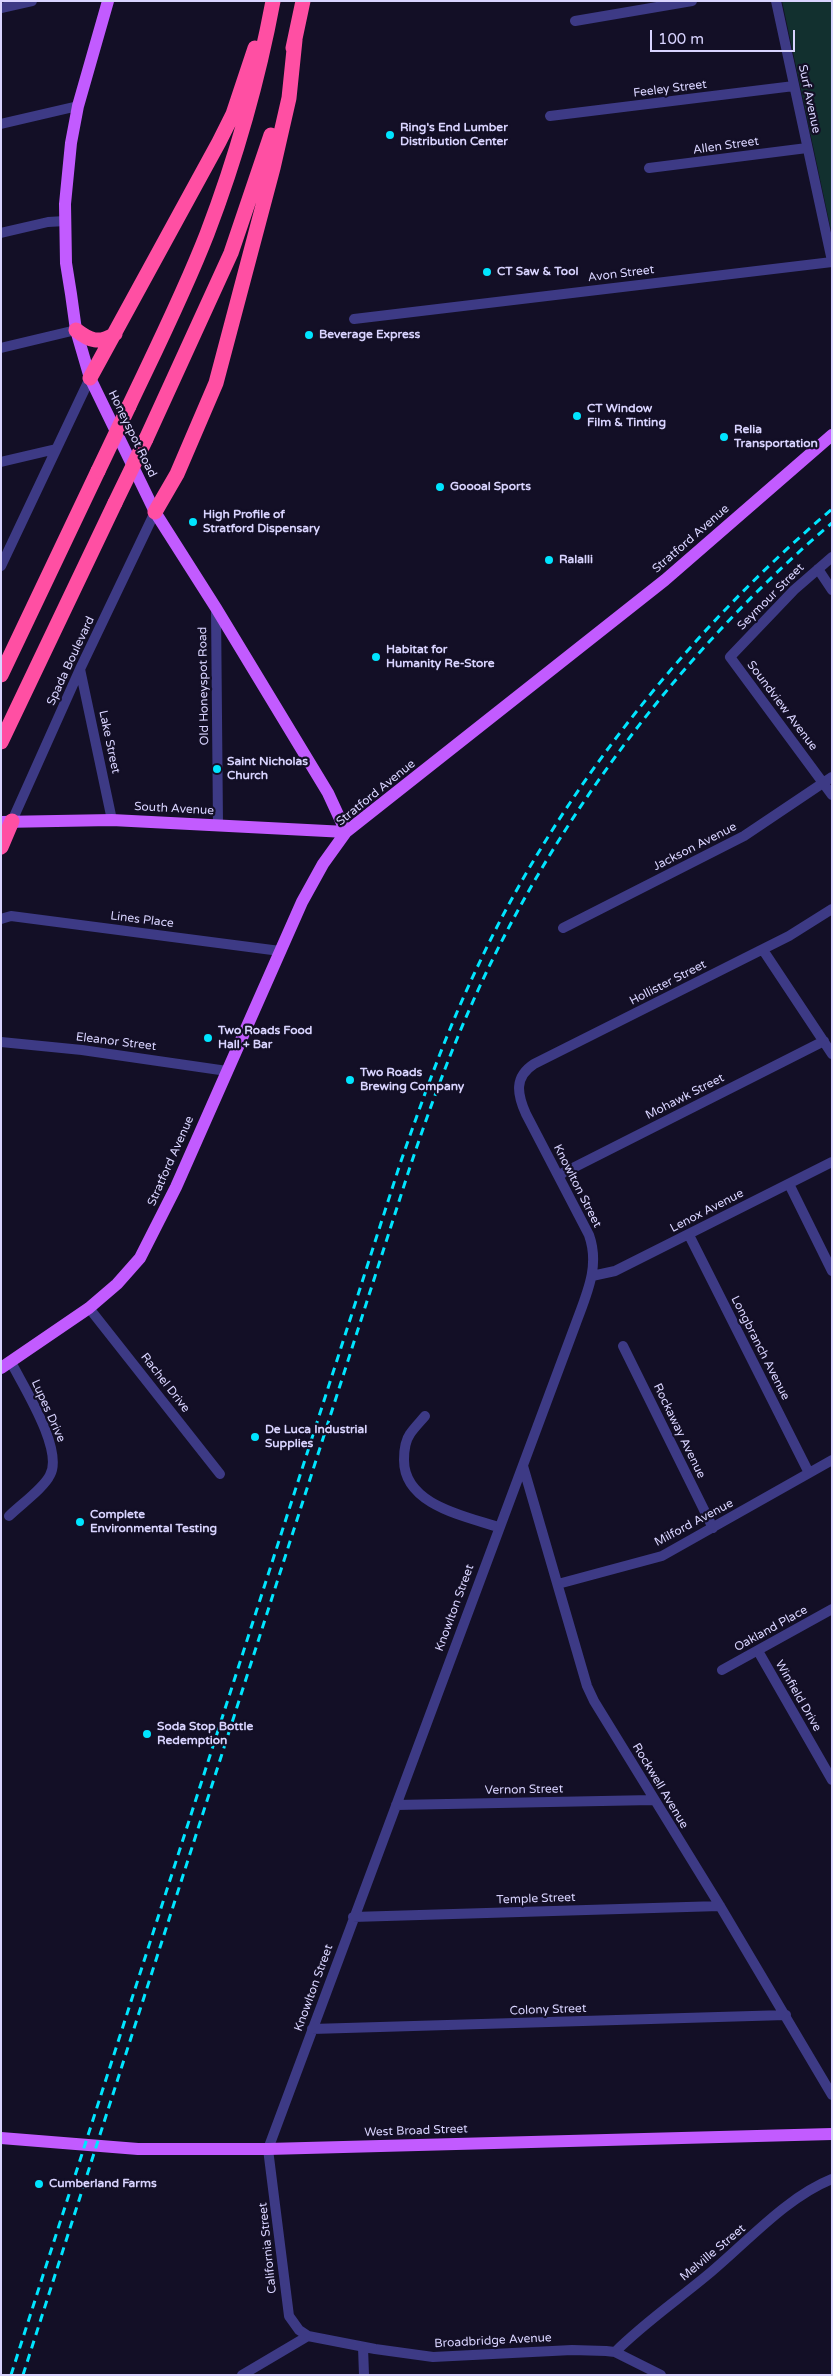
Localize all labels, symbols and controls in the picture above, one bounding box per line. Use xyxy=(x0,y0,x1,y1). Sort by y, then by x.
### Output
scale bar xyxy=(653,20,798,52)
text: 100 m xyxy=(658,30,704,48)
street label: Surf Avenue xyxy=(795,63,823,135)
street label: Feeley Street xyxy=(632,77,708,101)
place label: Ring's End Lumber Distribution Center xyxy=(400,121,508,149)
marker: Ring's End Lumber Distribution Center xyxy=(384,129,396,141)
street label: Allen Street xyxy=(692,134,760,158)
street label: Avon Street xyxy=(587,263,655,285)
place label: CT Saw & Tool xyxy=(497,265,578,279)
marker: CT Saw & Tool xyxy=(481,266,493,278)
place label: Beverage Express xyxy=(319,328,420,342)
marker: Beverage Express xyxy=(303,329,315,341)
street label: Honeyspot Road xyxy=(105,388,159,480)
place label: CT Window Film & Tinting xyxy=(587,402,666,430)
marker: CT Window Film & Tinting xyxy=(571,410,583,422)
place label: Relia Transportation xyxy=(734,423,818,451)
marker: Relia Transportation xyxy=(718,431,730,443)
place label: Goooal Sports xyxy=(450,480,531,494)
marker: Goooal Sports xyxy=(434,481,446,493)
street label: Stratford Avenue xyxy=(650,502,732,576)
place label: High Profile of Stratford Dispensary xyxy=(203,508,320,536)
marker: High Profile of Stratford Dispensary xyxy=(187,516,199,528)
place label: Ralalli xyxy=(559,553,593,567)
marker: Ralalli xyxy=(543,554,555,566)
street label: Seymour Street xyxy=(735,561,807,633)
street label: Spada Boulevard xyxy=(44,614,98,708)
street label: Old Honeyspot Road xyxy=(196,627,212,745)
place label: Habitat for Humanity Re-Store xyxy=(386,643,494,671)
marker: Habitat for Humanity Re-Store xyxy=(370,651,382,663)
street label: Soundview Avenue xyxy=(744,658,820,754)
street label: Lake Street xyxy=(95,709,123,775)
place label: Saint Nicholas Church xyxy=(227,755,308,783)
street label: Stratford Avenue xyxy=(334,757,418,829)
marker: Saint Nicholas Church xyxy=(211,763,223,775)
street label: South Avenue xyxy=(134,800,214,818)
street label: Jackson Avenue xyxy=(651,820,739,874)
street label: Lines Place xyxy=(109,909,175,931)
street label: Hollister Street xyxy=(627,957,709,1009)
place label: Two Roads Food Hall + Bar xyxy=(218,1024,312,1052)
street label: Eleanor Street xyxy=(75,1030,157,1054)
marker: Two Roads Food Hall + Bar xyxy=(202,1032,214,1044)
place label: Two Roads Brewing Company xyxy=(360,1066,464,1094)
street label: Mohawk Street xyxy=(643,1071,727,1123)
marker: Two Roads Brewing Company xyxy=(344,1074,356,1086)
street label: Stratford Avenue xyxy=(145,1114,197,1208)
street label: Knowlton Street xyxy=(550,1142,604,1230)
street label: Lenox Avenue xyxy=(668,1186,746,1236)
street label: Longbranch Avenue xyxy=(727,1293,793,1403)
street label: Rachel Drive xyxy=(137,1350,193,1416)
street label: Lupes Drive xyxy=(28,1377,68,1445)
street label: Rockaway Avenue xyxy=(650,1381,708,1481)
place label: De Luca Industrial Supplies xyxy=(265,1423,367,1451)
marker: De Luca Industrial Supplies xyxy=(249,1431,261,1443)
street label: Milford Avenue xyxy=(652,1496,736,1550)
place label: Complete Environmental Testing xyxy=(90,1508,217,1536)
marker: Complete Environmental Testing xyxy=(74,1516,86,1528)
street label: Knowlton Street xyxy=(433,1563,477,1653)
street label: Oakland Place xyxy=(732,1603,810,1655)
street label: Winfield Drive xyxy=(772,1658,824,1734)
place label: Soda Stop Bottle Redemption xyxy=(157,1720,253,1748)
marker: Soda Stop Bottle Redemption xyxy=(141,1728,153,1740)
street label: Rockwell Avenue xyxy=(629,1741,691,1831)
street label: Vernon Street xyxy=(485,1782,563,1798)
street label: Temple Street xyxy=(496,1890,576,1908)
street label: Knowlton Street xyxy=(292,1943,336,2033)
street label: Colony Street xyxy=(509,2001,587,2019)
street label: West Broad Street xyxy=(364,2122,468,2140)
place label: Cumberland Farms xyxy=(49,2177,157,2191)
marker: Cumberland Farms xyxy=(33,2178,45,2190)
street label: California Street xyxy=(256,2202,280,2294)
street label: Melville Street xyxy=(677,2222,749,2284)
street label: Broadbridge Avenue xyxy=(434,2331,552,2351)

